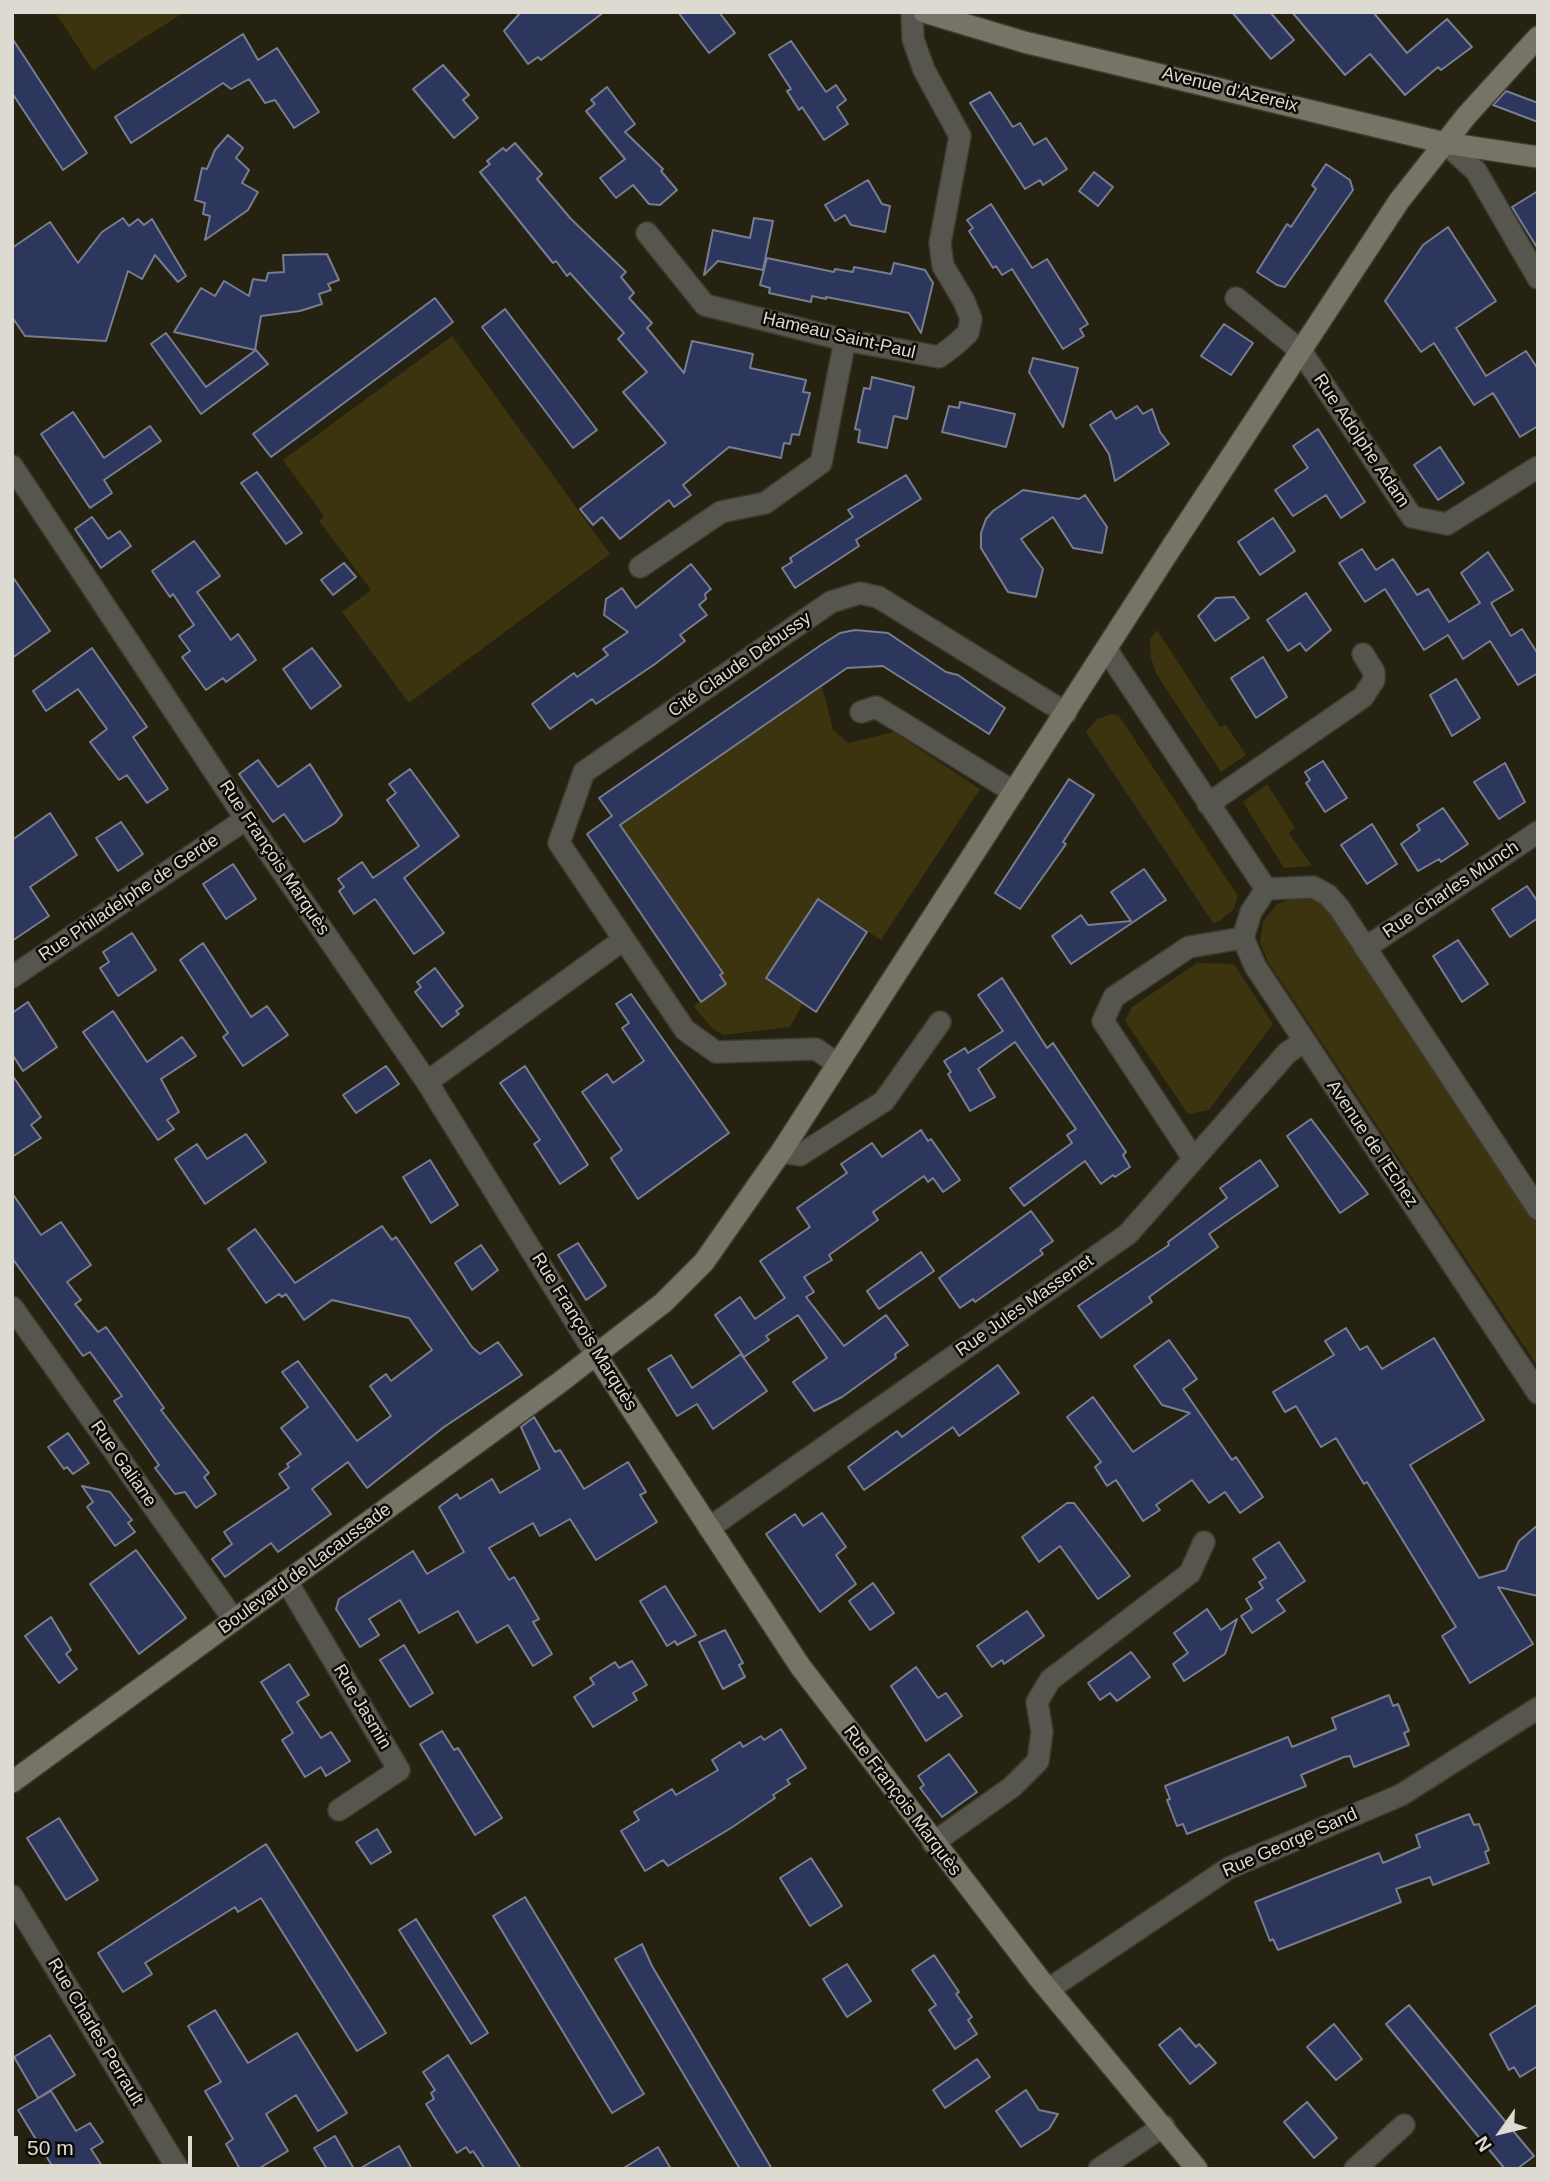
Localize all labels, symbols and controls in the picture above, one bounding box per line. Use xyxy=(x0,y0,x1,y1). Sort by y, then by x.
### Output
street label: Avenue d'Azereix xyxy=(1160,63,1300,117)
street label: Hameau Saint-Paul xyxy=(761,308,917,364)
street label: Rue Adolphe Adam xyxy=(1308,370,1414,512)
street label: Cité Claude Debussy xyxy=(665,608,815,722)
street label: Rue François Marquès xyxy=(214,776,334,940)
street label: Rue Philadelphe de Gerde xyxy=(35,830,223,966)
street label: Rue Charles Munch xyxy=(1379,837,1523,943)
street label: Avenue de l'Echez xyxy=(1322,1077,1422,1211)
street label: Rue François Marquès xyxy=(527,1249,641,1415)
street label: Rue Jules Massenet xyxy=(952,1250,1098,1362)
street label: Rue Galiane xyxy=(85,1417,161,1511)
street label: Boulevard de Lacaussade xyxy=(214,1499,396,1639)
street label: Rue Jasmin xyxy=(328,1661,396,1753)
street label: Rue François Marquès xyxy=(839,1722,965,1880)
street label: Rue George Sand xyxy=(1219,1804,1361,1882)
street label: Rue Charles Perrault xyxy=(42,1954,148,2110)
north arrow xyxy=(1466,2097,1536,2167)
scale bar xyxy=(18,2122,196,2166)
text: N xyxy=(1471,2132,1496,2156)
text: 50 m xyxy=(27,2136,74,2159)

